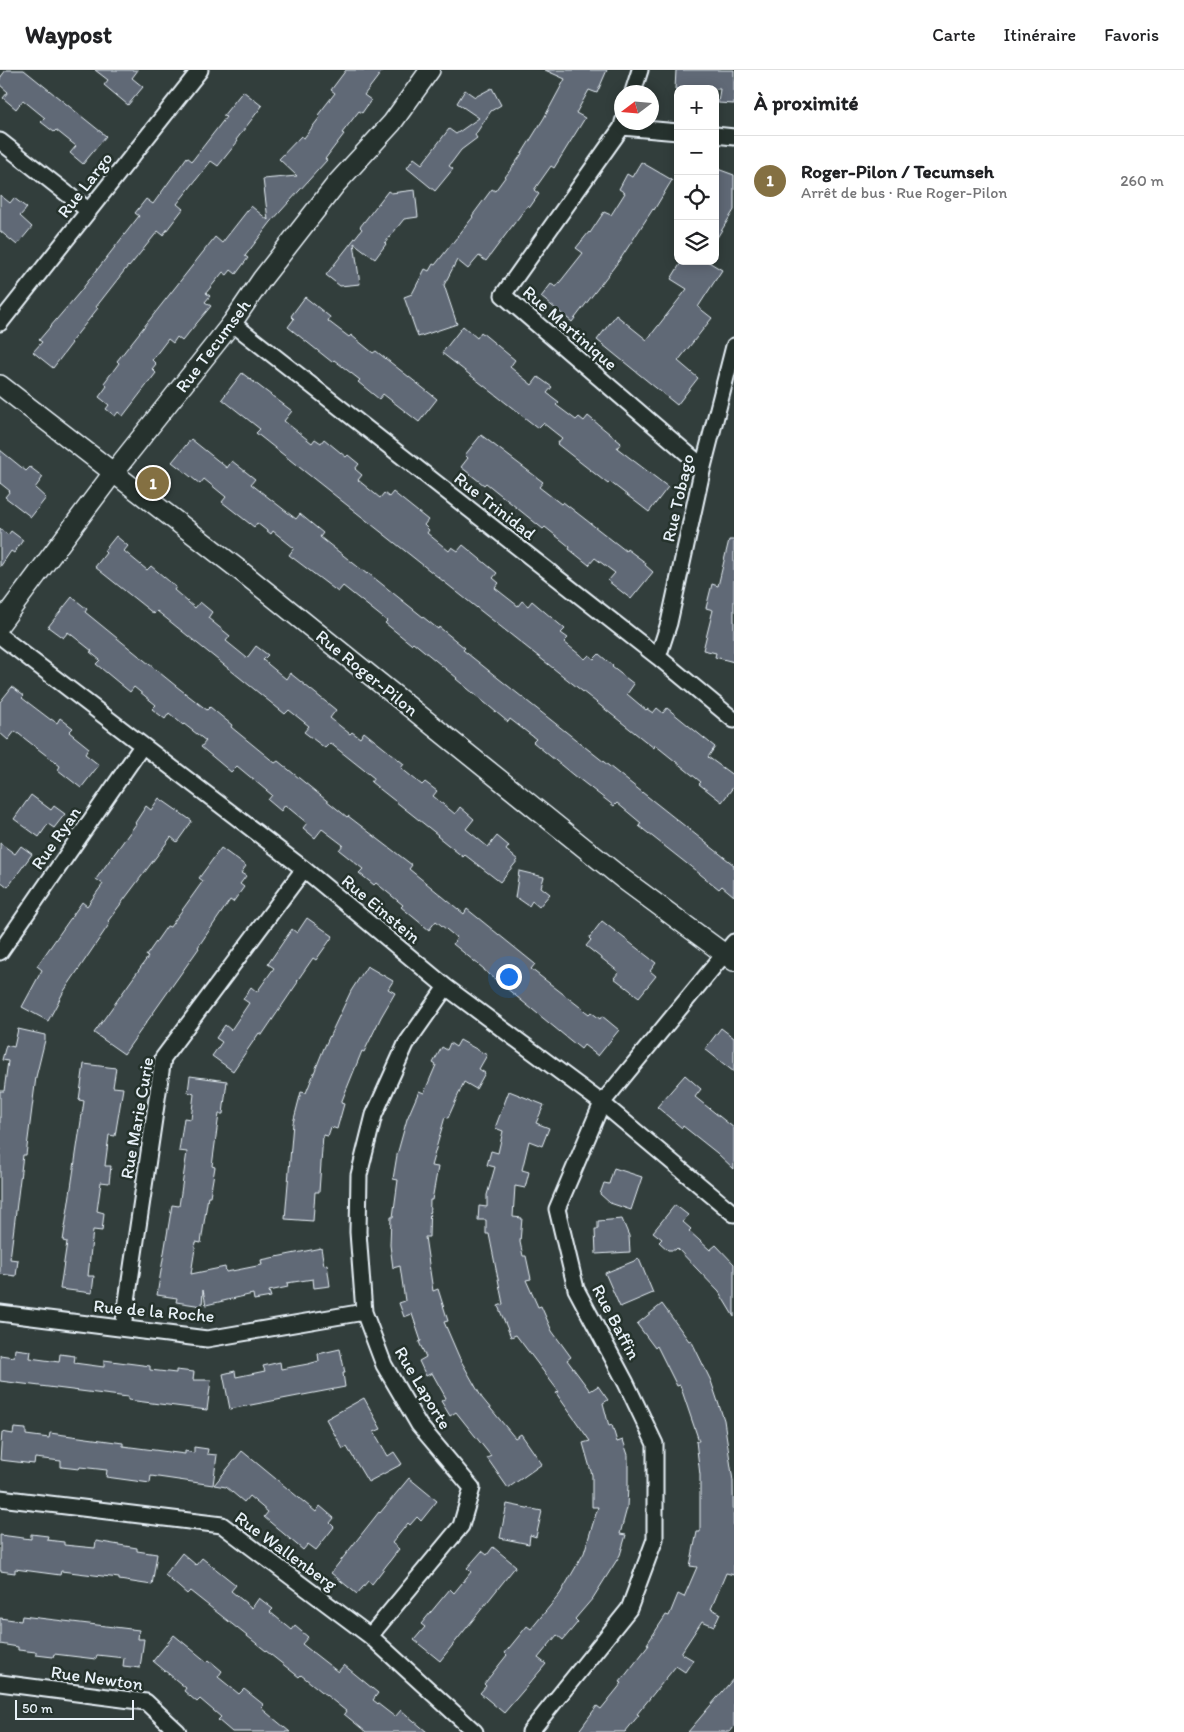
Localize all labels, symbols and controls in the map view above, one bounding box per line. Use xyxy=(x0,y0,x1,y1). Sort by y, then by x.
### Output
text: Waypost xyxy=(25,20,112,49)
text: Carte xyxy=(932,24,976,46)
text: Itinéraire xyxy=(1004,24,1076,46)
text: Favoris xyxy=(1104,24,1159,46)
north arrow xyxy=(614,85,659,130)
map controls xyxy=(674,85,719,265)
button: + xyxy=(674,85,719,130)
text: À proximité xyxy=(754,90,859,115)
button: − xyxy=(674,130,719,175)
street label: Rue Largo xyxy=(53,148,117,222)
text: Roger-Pilon / Tecumseh xyxy=(801,160,994,183)
text: 1 xyxy=(766,171,774,190)
text: 260 m xyxy=(1120,171,1164,190)
button: locate xyxy=(674,175,719,220)
text: Arrêt de bus · Rue Roger-Pilon xyxy=(801,183,1007,202)
button: layers xyxy=(674,220,719,265)
street label: Rue Martinique xyxy=(518,281,622,375)
street label: Rue Tecumseh xyxy=(171,295,256,397)
street label: Rue Tobago xyxy=(657,452,699,544)
pin: 1 xyxy=(137,464,169,502)
street label: Rue Trinidad xyxy=(450,467,540,545)
street label: Rue Roger-Pilon xyxy=(311,625,423,721)
street label: Rue Ryan xyxy=(26,802,86,874)
street label: Rue Einstein xyxy=(337,870,425,948)
your location xyxy=(496,964,522,990)
street label: Rue Marie Curie xyxy=(115,1055,159,1181)
street label: Rue Baffin xyxy=(587,1281,645,1363)
street label: Rue de la Roche xyxy=(93,1295,215,1327)
street label: Rue Laporte xyxy=(390,1343,456,1433)
street label: Rue Wallenberg xyxy=(231,1507,342,1596)
street label: Rue Newton xyxy=(50,1661,144,1695)
scale bar xyxy=(15,1697,134,1720)
text: 50 m xyxy=(22,1700,53,1717)

